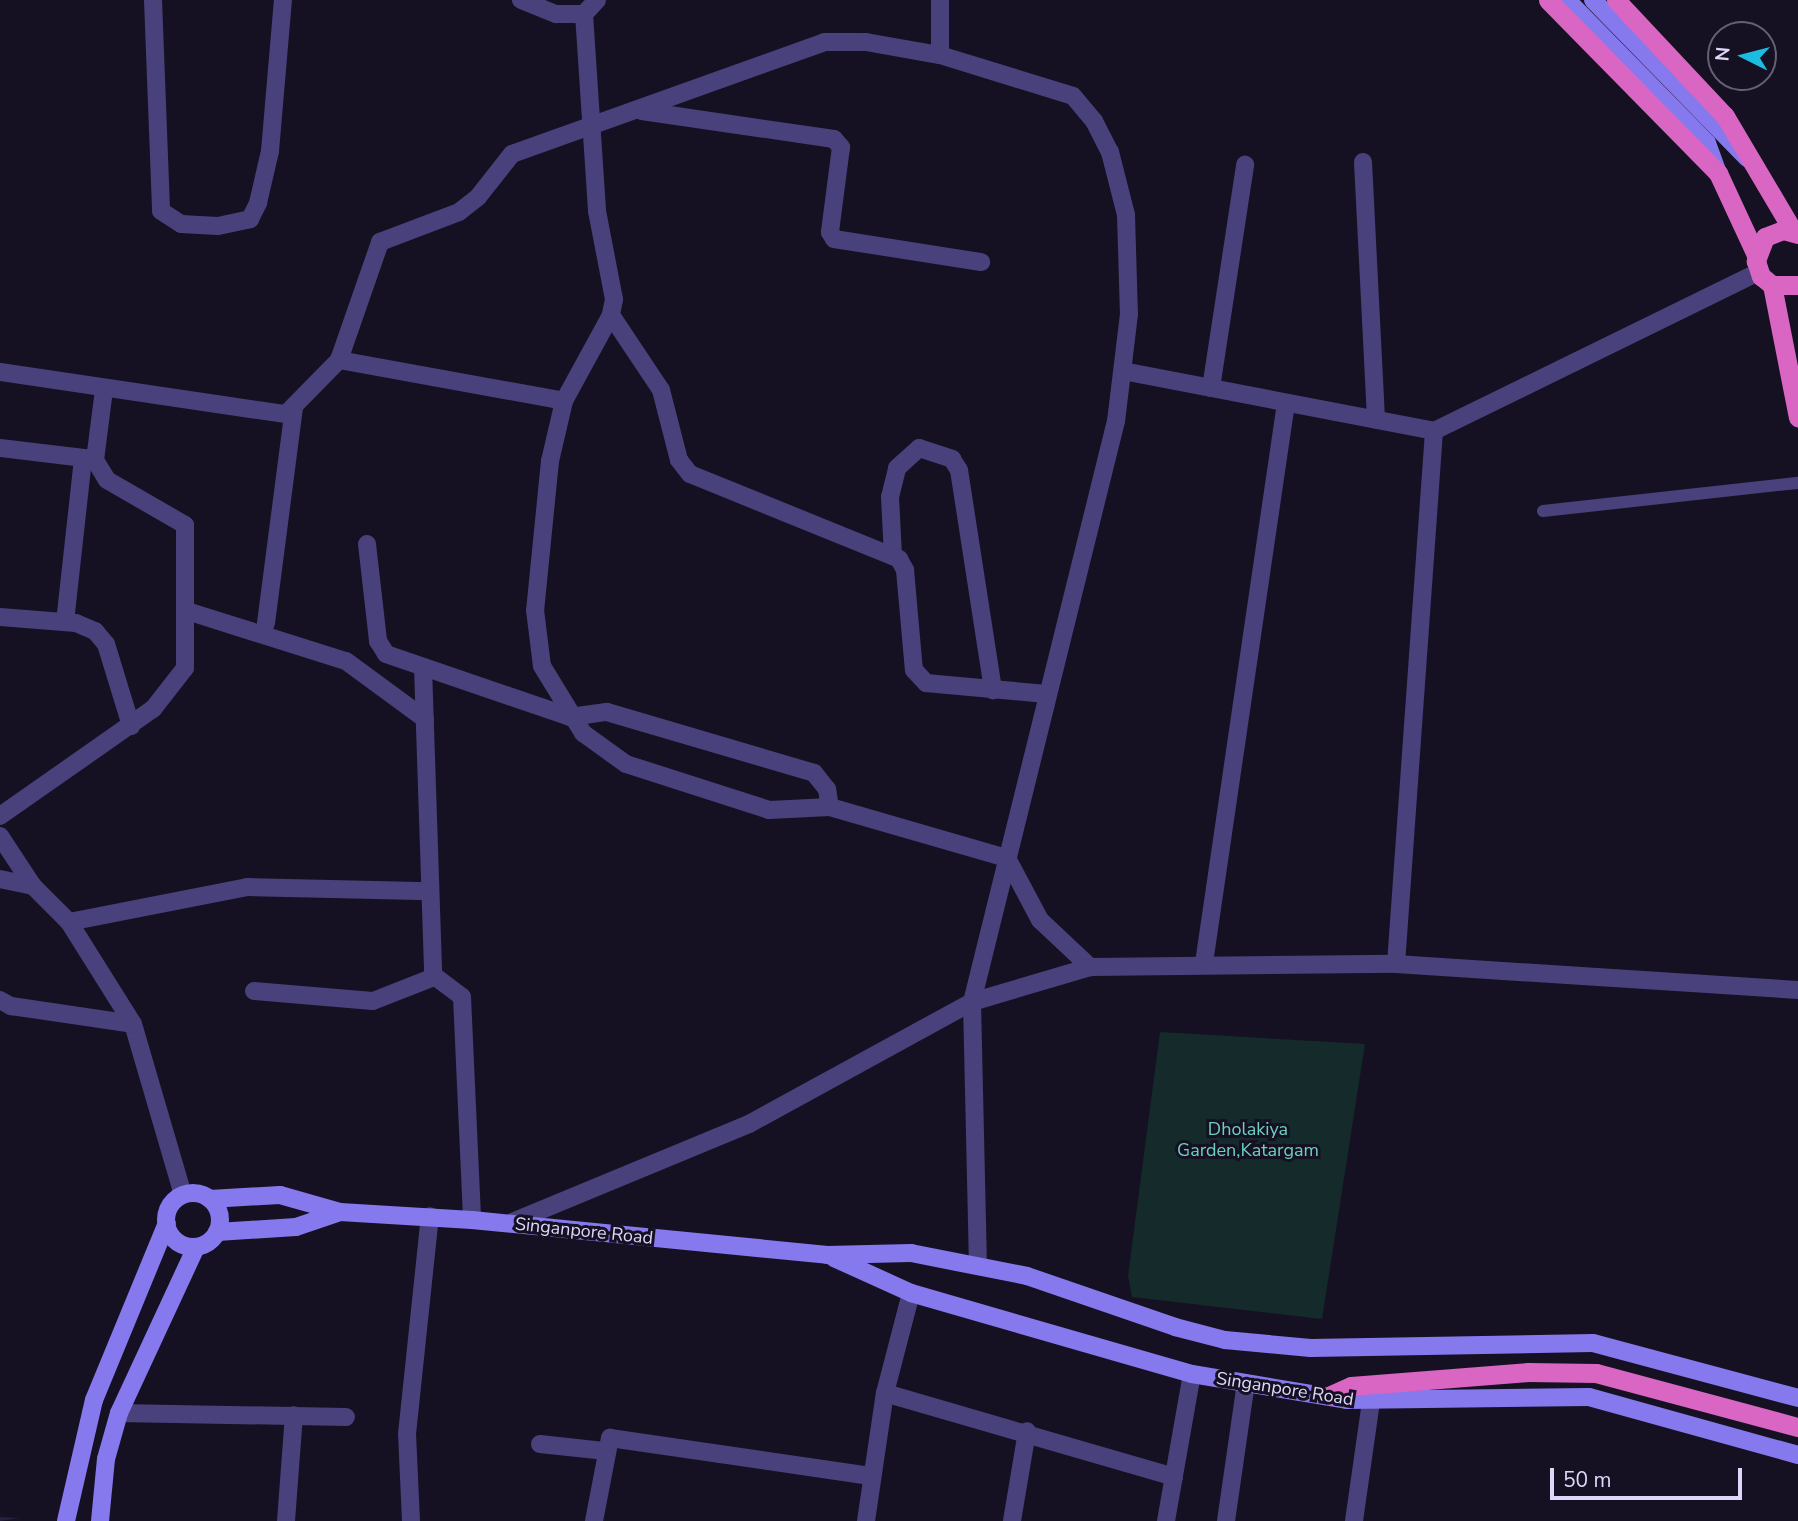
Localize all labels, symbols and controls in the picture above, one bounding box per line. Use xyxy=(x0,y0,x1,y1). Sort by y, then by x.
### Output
north arrow xyxy=(1707,21,1777,91)
text: N xyxy=(1709,46,1737,62)
park label: Dholakiya Garden,Katargam xyxy=(1177,1119,1319,1162)
street label: Singanpore Road xyxy=(514,1213,654,1249)
street label: Singanpore Road xyxy=(1215,1367,1355,1411)
scale bar xyxy=(1553,1454,1745,1498)
text: 50 m xyxy=(1563,1466,1612,1494)

